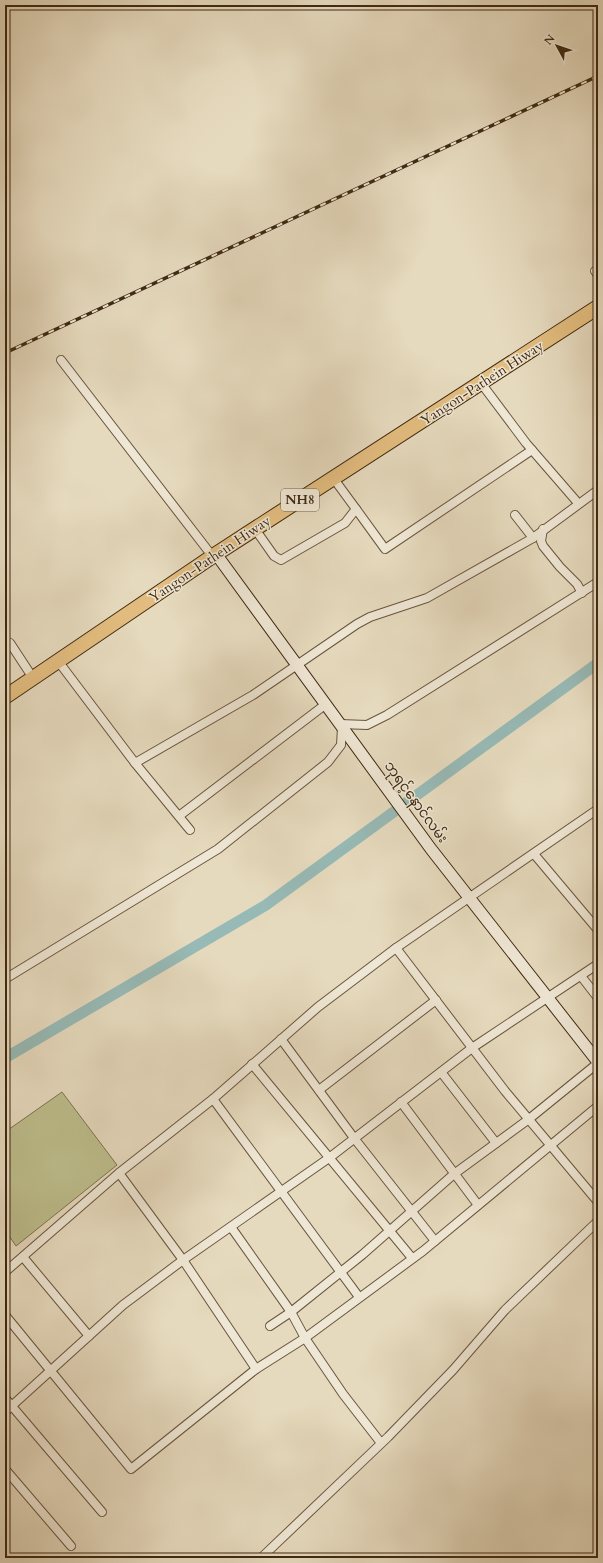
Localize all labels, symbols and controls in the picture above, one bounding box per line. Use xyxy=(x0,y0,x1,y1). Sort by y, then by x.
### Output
north arrow xyxy=(537,26,577,66)
text: N xyxy=(541,31,559,48)
street label: Yangon-Pathein Hiway xyxy=(417,336,548,430)
road number: NH8 xyxy=(281,489,319,511)
street label: Yangon-Pathein Hiway xyxy=(145,511,275,607)
street label: ဘုရင့်နောင်လမ်း xyxy=(378,757,453,848)

